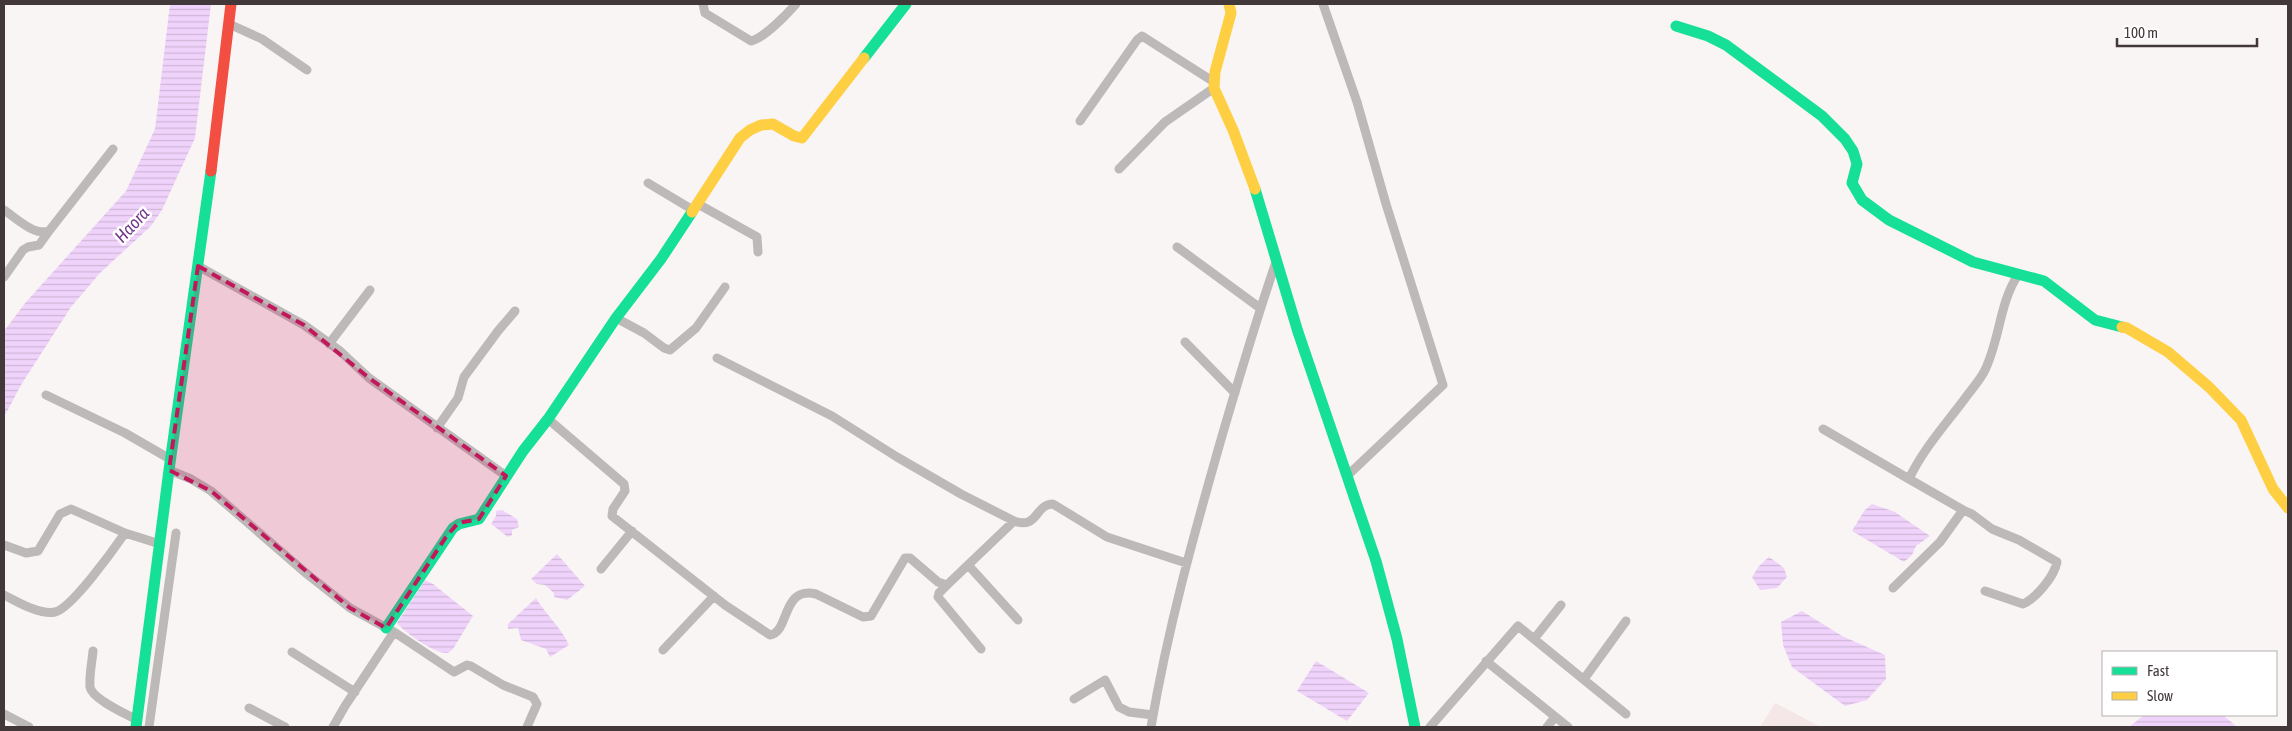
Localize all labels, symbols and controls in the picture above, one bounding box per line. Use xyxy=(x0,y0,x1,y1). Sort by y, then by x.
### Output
scale bar xyxy=(2117,15,2257,47)
text: 100 m xyxy=(2124,24,2158,41)
water label: Haora xyxy=(110,202,154,247)
legend xyxy=(2102,651,2277,716)
text: Fast xyxy=(2147,662,2169,679)
text: Slow xyxy=(2147,687,2173,704)

